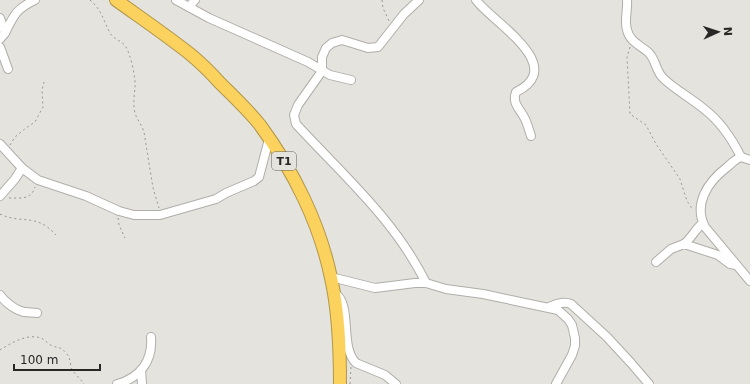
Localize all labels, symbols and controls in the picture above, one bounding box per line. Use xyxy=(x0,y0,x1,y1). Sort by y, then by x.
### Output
north arrow xyxy=(698,12,738,52)
text: N xyxy=(721,27,734,36)
road number: T1 xyxy=(272,152,296,170)
scale bar xyxy=(14,346,100,372)
text: 100 m xyxy=(20,353,58,367)

